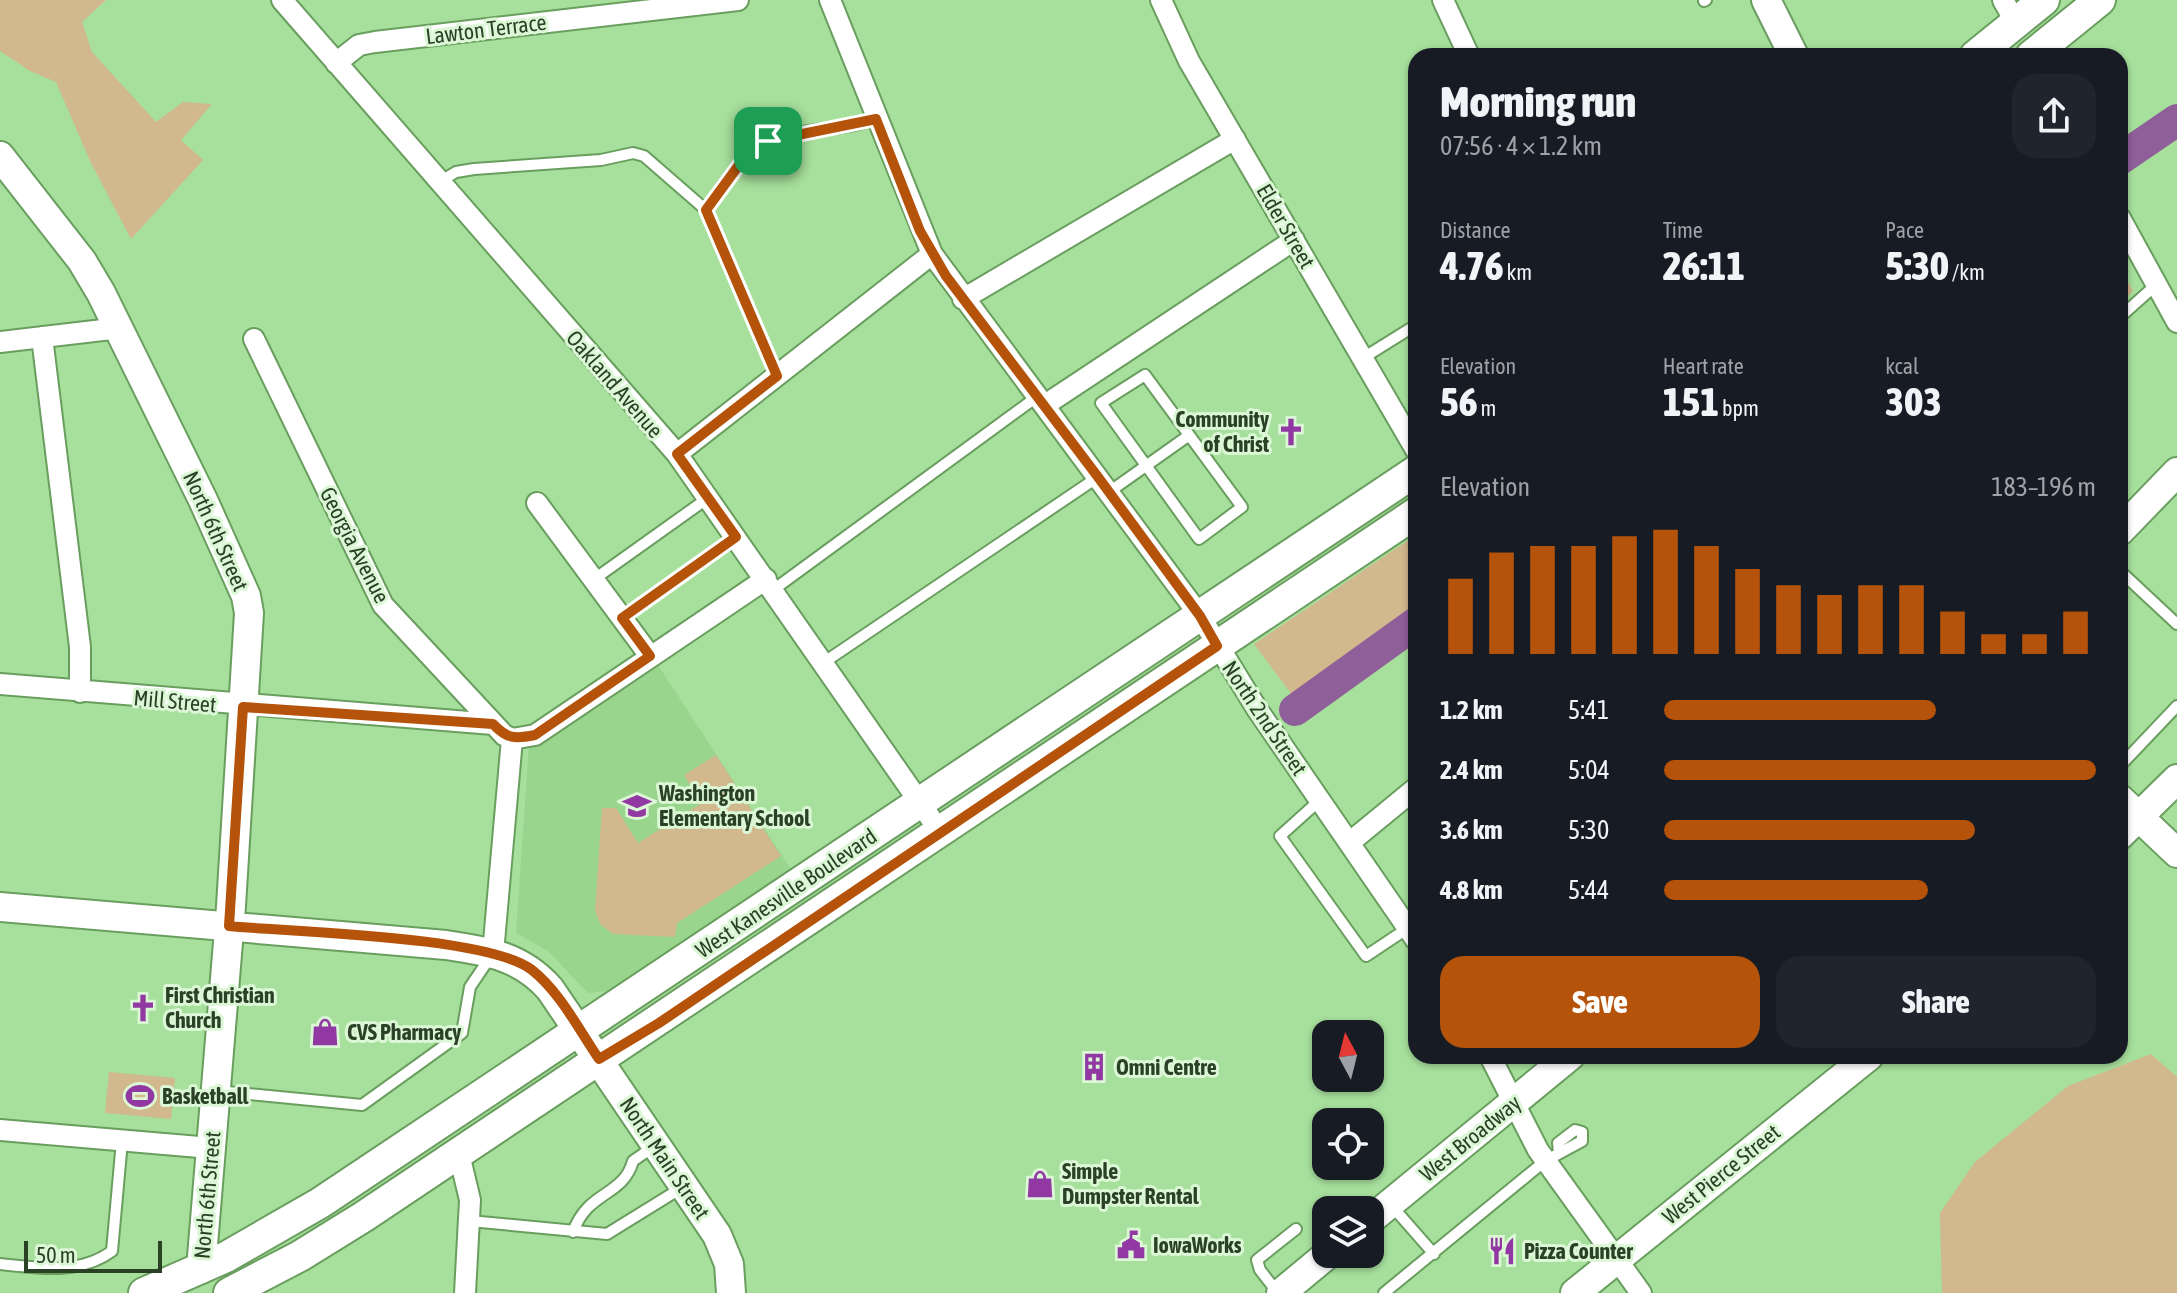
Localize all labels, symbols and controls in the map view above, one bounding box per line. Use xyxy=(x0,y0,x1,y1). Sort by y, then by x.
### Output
street label: Lawton Terrace xyxy=(424,9,548,49)
button: share xyxy=(2012,74,2096,158)
text: Morning run xyxy=(1440,76,1636,126)
pin xyxy=(734,107,802,175)
icon: arrive xyxy=(746,119,790,163)
text: 07:56 · 4 × 1.2 km xyxy=(1440,131,1602,161)
street label: Elder Street xyxy=(1251,179,1321,273)
text: Distance xyxy=(1440,217,1511,243)
text: Time xyxy=(1663,217,1703,243)
text: Pace xyxy=(1885,217,1924,243)
text: 4.76 xyxy=(1440,243,1504,288)
text: 26:11 xyxy=(1663,243,1745,288)
text: 5:30 xyxy=(1885,243,1949,288)
text: km xyxy=(1504,259,1532,285)
text: /km xyxy=(1949,259,1985,285)
street label: Oakland Avenue xyxy=(561,325,669,443)
text: Elevation xyxy=(1440,353,1516,379)
text: Heart rate xyxy=(1663,353,1744,379)
text: kcal xyxy=(1885,353,1919,379)
text: 56 xyxy=(1440,379,1478,424)
text: 151 xyxy=(1663,379,1719,424)
text: 303 xyxy=(1885,379,1942,424)
text: m xyxy=(1478,395,1496,421)
text: bpm xyxy=(1719,395,1759,421)
place label: Community of Christ xyxy=(1175,406,1270,457)
church icon: Community of Christ xyxy=(1276,417,1306,447)
street label: North 6th Street xyxy=(178,467,254,595)
text: Elevation xyxy=(1440,472,1530,502)
text: 183–196 m xyxy=(1991,472,2096,502)
street label: Georgia Avenue xyxy=(315,483,395,607)
street label: North 2nd Street xyxy=(1217,656,1313,780)
street label: Mill Street xyxy=(133,684,217,718)
text: 1.2 km xyxy=(1440,695,1503,725)
text: 5:41 xyxy=(1568,695,1609,725)
text: 2.4 km xyxy=(1440,755,1503,785)
text: 5:04 xyxy=(1568,755,1610,785)
place label: Washington Elementary School xyxy=(658,780,811,831)
school or university icon: Washington Elementary School xyxy=(622,791,652,821)
text: 3.6 km xyxy=(1440,815,1503,845)
text: 5:30 xyxy=(1568,815,1609,845)
street label: West Kanesville Boulevard xyxy=(691,823,881,963)
text: 4.8 km xyxy=(1440,875,1503,905)
text: 5:44 xyxy=(1568,875,1609,905)
button: Save xyxy=(1440,956,1760,1048)
button: Share xyxy=(1776,956,2096,1048)
place label: First Christian Church xyxy=(165,982,275,1033)
church icon: First Christian Church xyxy=(128,993,158,1023)
shop icon: CVS Pharmacy xyxy=(310,1017,340,1047)
place label: CVS Pharmacy xyxy=(347,1019,461,1045)
north arrow xyxy=(1312,1020,1384,1092)
map controls xyxy=(1312,1020,1384,1268)
building icon: Omni Centre xyxy=(1079,1052,1109,1082)
place label: Omni Centre xyxy=(1116,1054,1217,1080)
sports icon: Basketball xyxy=(125,1081,155,1111)
place label: Basketball xyxy=(162,1083,249,1109)
street label: West Broadway xyxy=(1414,1089,1526,1187)
street label: North Main Street xyxy=(615,1092,715,1224)
button: locate xyxy=(1312,1108,1384,1180)
street label: West Pierce Street xyxy=(1657,1119,1785,1229)
street label: North 6th Street xyxy=(188,1130,226,1260)
place label: Simple Dumpster Rental xyxy=(1062,1158,1200,1209)
shop icon: Simple Dumpster Rental xyxy=(1025,1169,1055,1199)
button: layers xyxy=(1312,1196,1384,1268)
public building icon: IowaWorks xyxy=(1116,1230,1146,1260)
place label: IowaWorks xyxy=(1153,1232,1242,1258)
restaurant icon: Pizza Counter xyxy=(1487,1236,1517,1266)
scale bar xyxy=(24,1237,162,1273)
place label: Pizza Counter xyxy=(1524,1238,1633,1264)
text: 50 m xyxy=(36,1242,76,1268)

